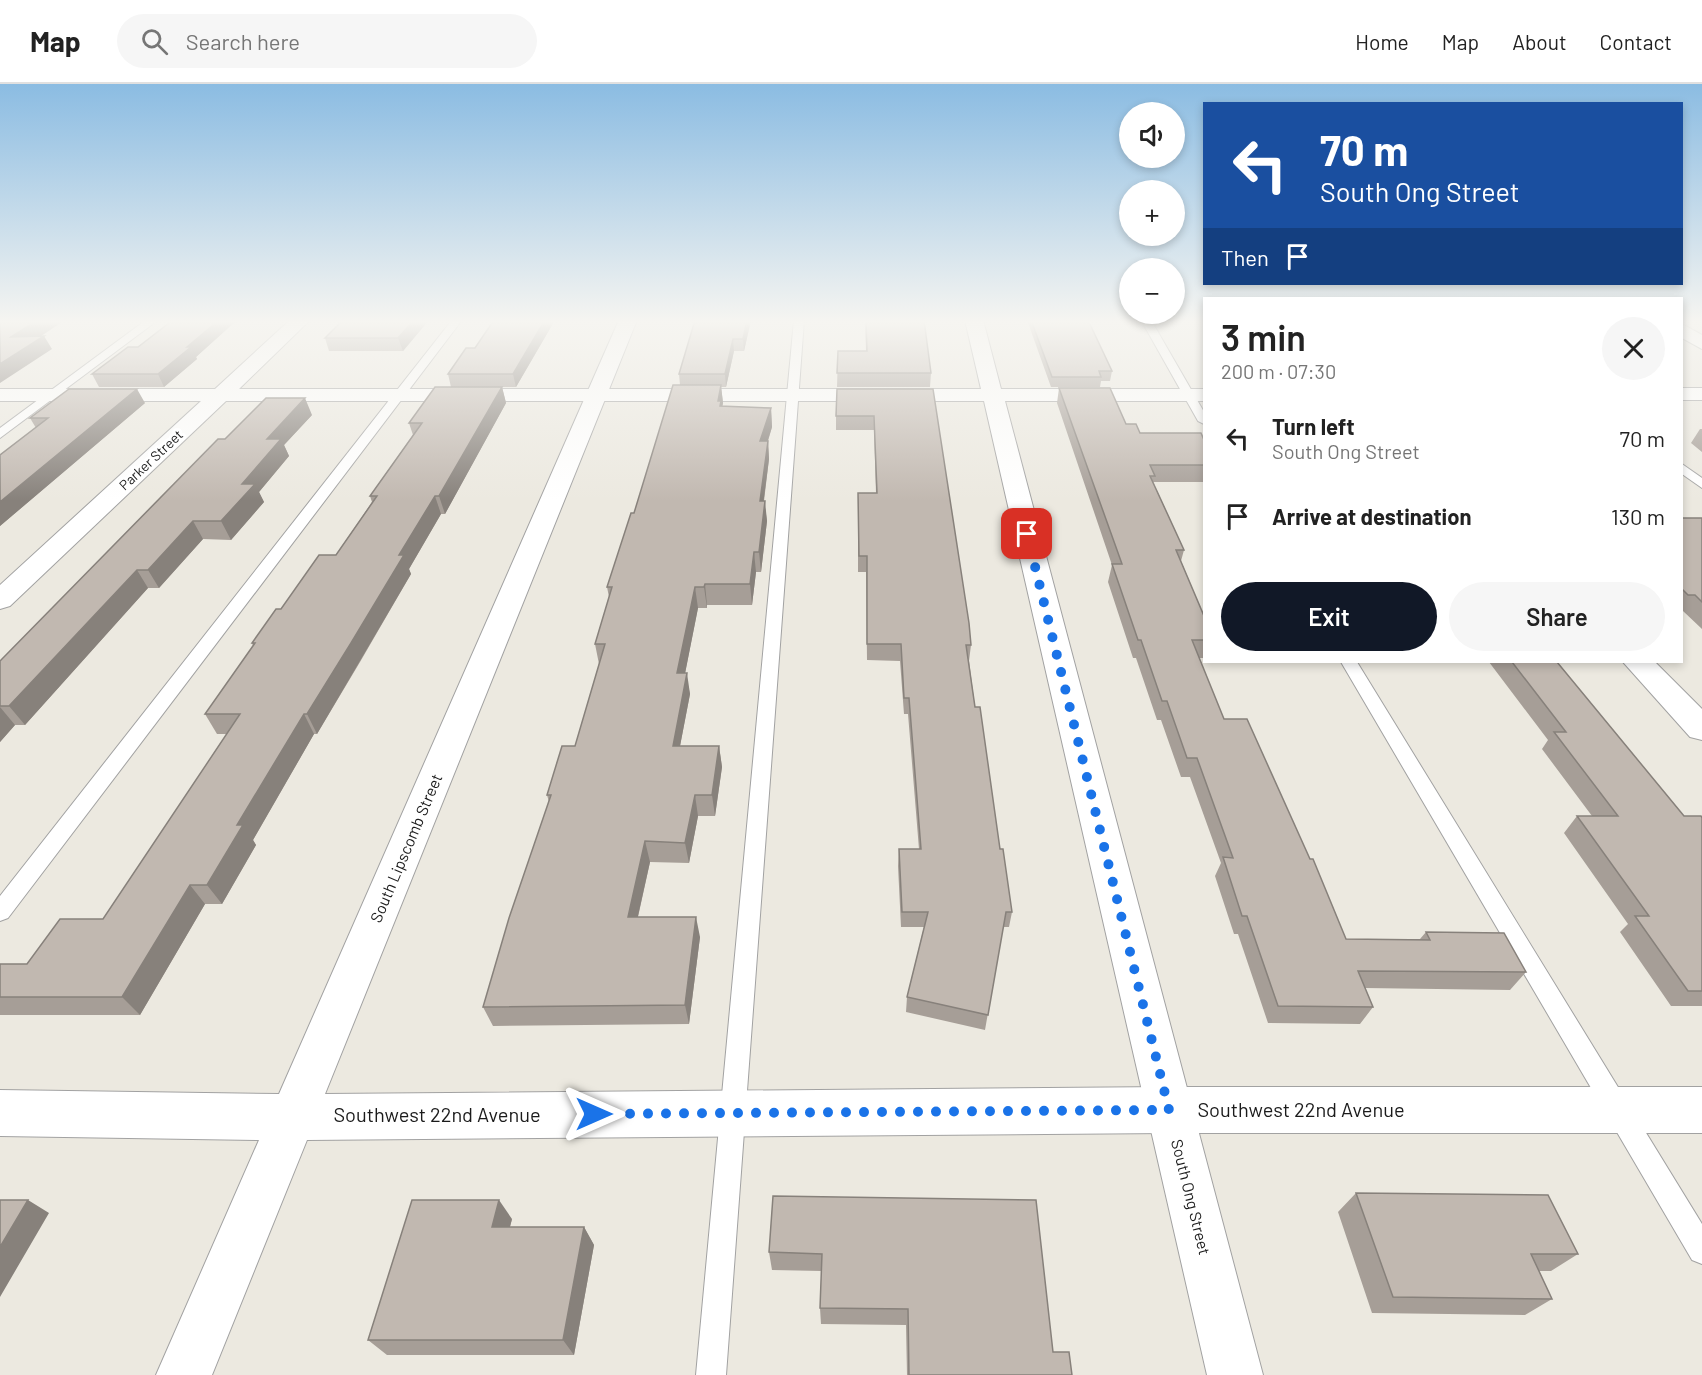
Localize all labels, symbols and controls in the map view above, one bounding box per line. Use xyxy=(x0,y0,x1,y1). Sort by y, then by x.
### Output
search box xyxy=(117,14,537,68)
text: Map xyxy=(30,24,81,58)
icon: search xyxy=(138,25,171,58)
text: Search here xyxy=(186,28,300,54)
text: Home xyxy=(1355,29,1409,54)
text: Map xyxy=(1442,29,1479,54)
text: About xyxy=(1512,29,1567,54)
text: Contact xyxy=(1600,29,1672,54)
map controls xyxy=(1119,102,1185,324)
button: sound xyxy=(1119,102,1185,168)
text: 70 m xyxy=(1320,124,1408,174)
icon: left xyxy=(1221,126,1299,204)
text: South Ong Street xyxy=(1320,175,1520,207)
button: + xyxy=(1119,180,1185,246)
icon: arrive xyxy=(1281,240,1314,273)
text: Then xyxy=(1221,244,1269,270)
button: − xyxy=(1119,258,1185,324)
text: 3 min xyxy=(1221,315,1306,358)
button: close xyxy=(1602,317,1665,380)
text: 200 m · 07:30 xyxy=(1221,359,1336,383)
text: Turn left xyxy=(1272,413,1355,439)
icon: left xyxy=(1221,422,1254,455)
text: 70 m xyxy=(1620,425,1665,451)
street label: Parker Street xyxy=(115,426,186,493)
text: South Ong Street xyxy=(1272,439,1420,463)
icon: arrive xyxy=(1221,500,1254,533)
text: Arrive at destination xyxy=(1272,503,1471,529)
text: 130 m xyxy=(1611,503,1665,529)
pin xyxy=(1001,508,1052,559)
icon: arrive xyxy=(1010,517,1043,550)
button: Exit xyxy=(1221,582,1437,651)
button: Share xyxy=(1449,582,1665,651)
street label: South Lipscomb Street xyxy=(366,771,446,925)
position arrow xyxy=(562,1082,626,1146)
street label: Southwest 22nd Avenue xyxy=(1197,1097,1405,1121)
street label: Southwest 22nd Avenue xyxy=(333,1102,541,1126)
street label: South Ong Street xyxy=(1168,1137,1215,1257)

